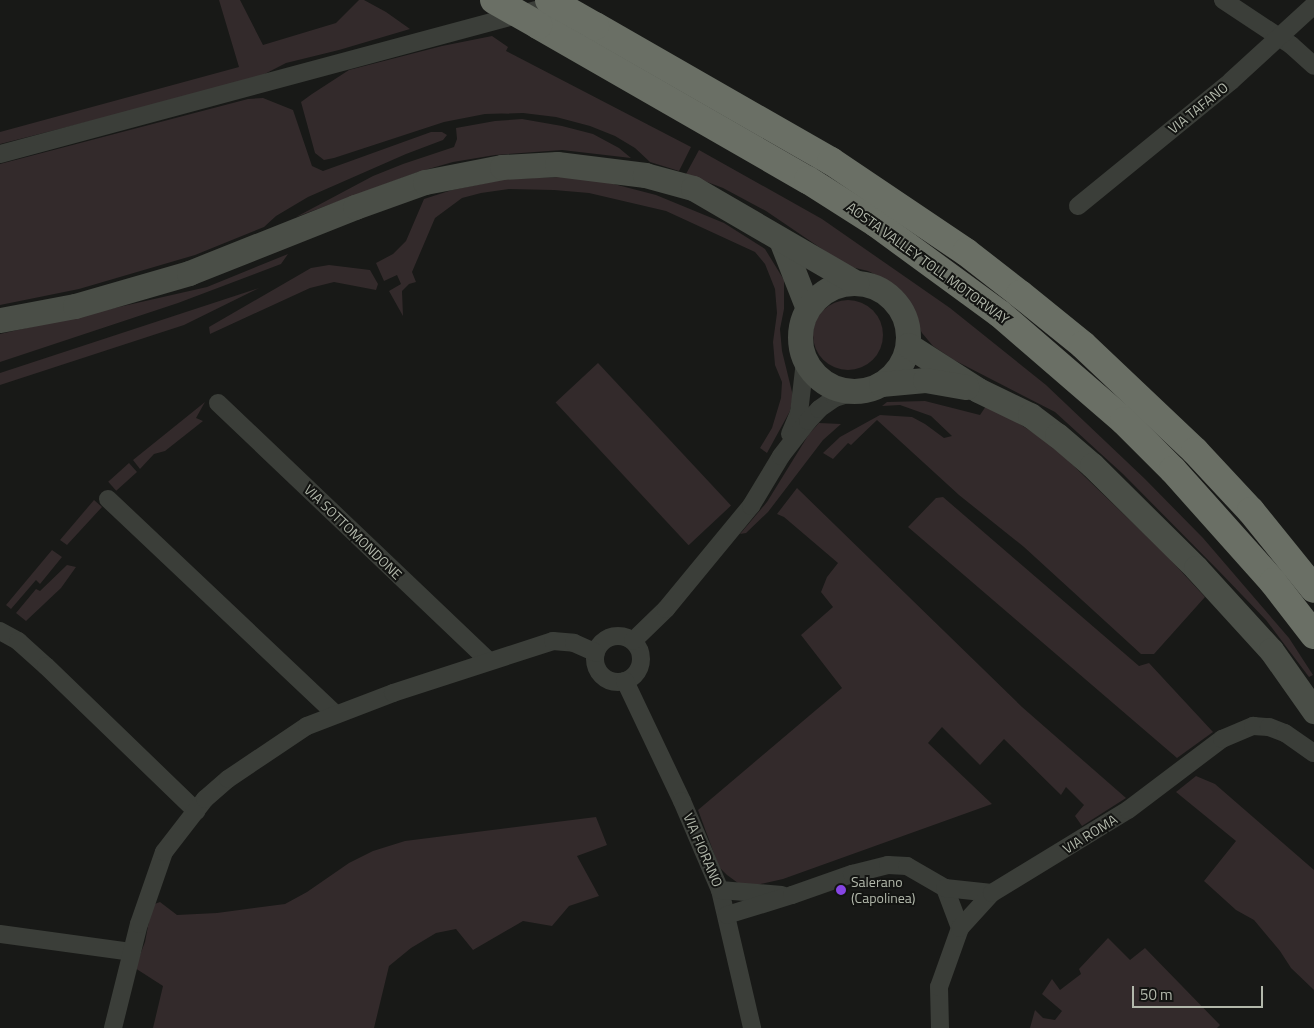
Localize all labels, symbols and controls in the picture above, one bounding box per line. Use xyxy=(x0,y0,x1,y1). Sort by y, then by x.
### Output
street label: VIA TAFANO xyxy=(1165,79,1231,137)
street label: AOSTA VALLEY TOLL MOTORWAY xyxy=(843,198,1013,328)
street label: VIA SOTTOMONDONE xyxy=(301,481,405,583)
street label: VIA FIORANO xyxy=(680,811,726,889)
street label: VIA ROMA xyxy=(1060,811,1120,857)
place label: Salerano (Capolinea) xyxy=(851,874,916,906)
marker: Salerano (Capolinea) xyxy=(835,884,847,896)
scale bar xyxy=(1134,976,1265,1008)
text: 50 m xyxy=(1140,983,1173,1006)

